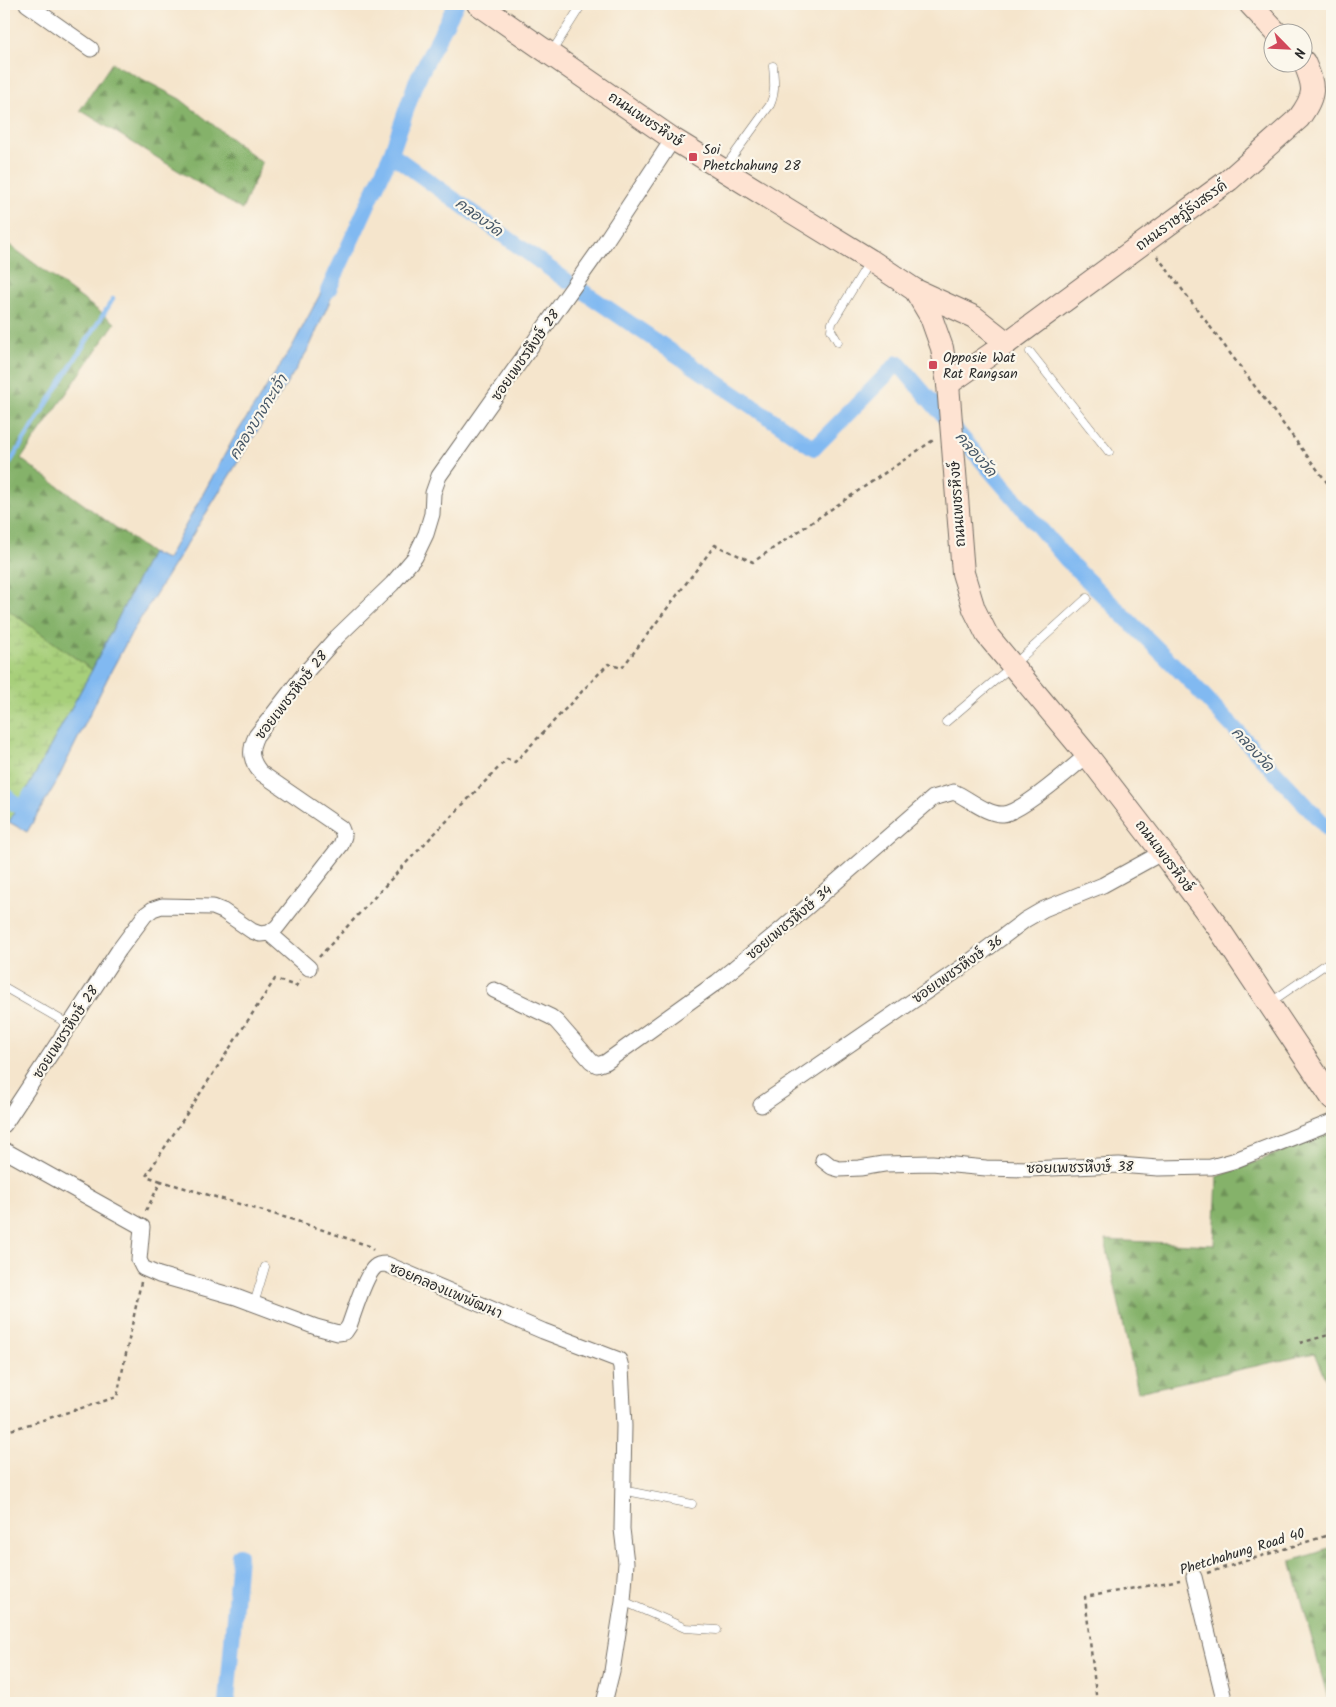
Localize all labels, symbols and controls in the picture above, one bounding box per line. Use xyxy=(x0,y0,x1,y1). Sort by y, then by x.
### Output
north arrow xyxy=(1264,22,1314,72)
text: N xyxy=(1287,44,1311,62)
street label: ถนนเพชรหึงษ์ xyxy=(603,87,688,153)
place label: Soi Phetchahung 28 xyxy=(703,139,801,177)
marker: Soi Phetchahung 28 xyxy=(687,151,699,163)
street label: ถนนราษฎ์รังสรรค์ xyxy=(1131,175,1232,257)
water label: คลองวัด xyxy=(450,192,508,244)
street label: ซอยเพชรหึงษ์ 28 xyxy=(486,305,566,406)
place label: Opposie Wat Rat Rangsan xyxy=(943,347,1018,385)
marker: Opposie Wat Rat Rangsan xyxy=(927,359,939,371)
water label: คลองบางกะเจ้า xyxy=(223,369,295,465)
water label: คลองวัด xyxy=(949,427,1002,483)
street label: ถนนเพชรหึงษ์ xyxy=(944,459,972,548)
street label: ซอยเพชรหึงษ์ 28 xyxy=(250,646,334,745)
water label: คลองวัด xyxy=(1225,722,1280,778)
street label: ถนนเพชรหึงษ์ xyxy=(1129,815,1199,898)
street label: ซอยเพชรหึงษ์ 34 xyxy=(742,880,838,965)
street label: ซอยเพชรหึงษ์ 36 xyxy=(908,930,1008,1009)
street label: ซอยเพชรหึงษ์ 28 xyxy=(27,981,105,1084)
street label: ซอยเพชรหึงษ์ 38 xyxy=(1026,1156,1134,1180)
street label: ซอยคลองแพพัฒนา xyxy=(386,1257,506,1325)
street label: Phetchahung Road 40 xyxy=(1177,1523,1307,1581)

